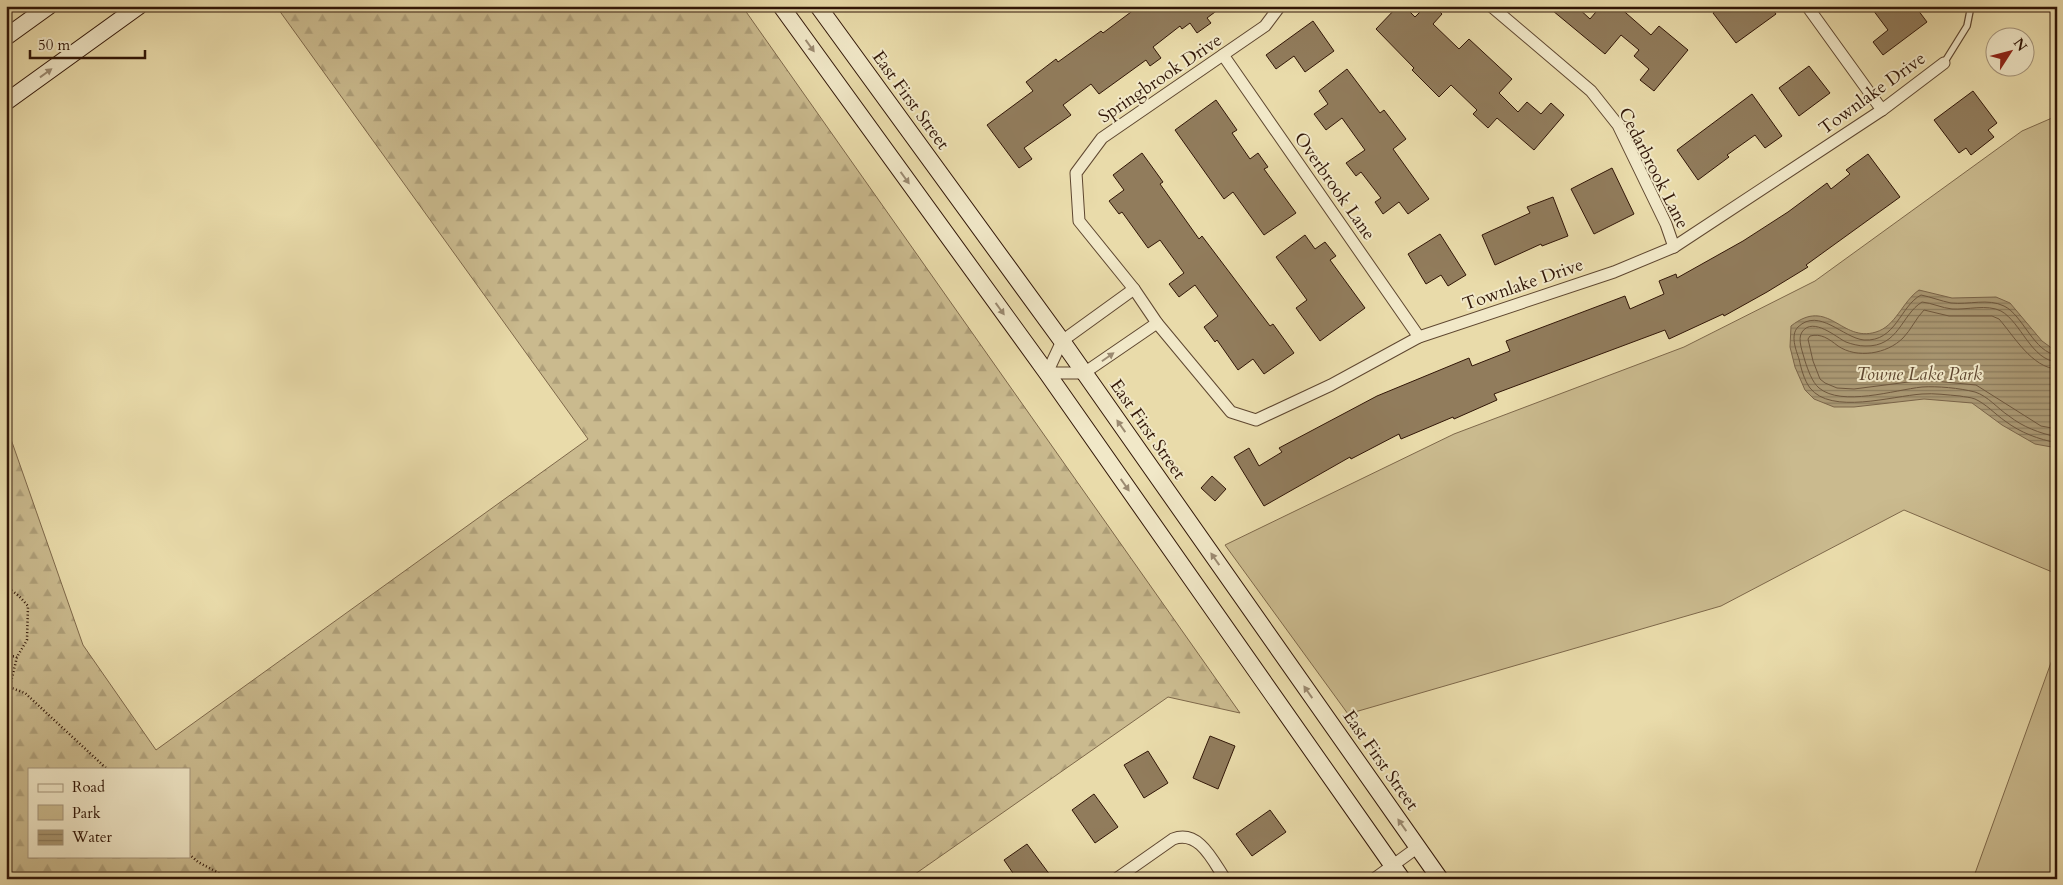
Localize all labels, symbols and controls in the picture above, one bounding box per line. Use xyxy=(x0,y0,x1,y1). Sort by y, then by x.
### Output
scale bar xyxy=(30,28,145,60)
street label: Springbrook Drive xyxy=(1094,28,1227,129)
north arrow xyxy=(1986,28,2036,78)
text: N xyxy=(2009,34,2031,55)
text: 50 m xyxy=(38,35,70,55)
one-way arrow xyxy=(805,39,815,53)
street label: East First Street xyxy=(866,46,955,155)
street label: Townlake Drive xyxy=(1814,46,1931,141)
one-way arrow xyxy=(39,68,53,78)
street label: Cedarbrook Lane xyxy=(1612,103,1695,233)
street label: Overbrook Lane xyxy=(1288,127,1381,245)
one-way arrow xyxy=(900,171,910,184)
street label: Townlake Drive xyxy=(1459,252,1587,317)
one-way arrow xyxy=(995,302,1005,316)
one-way arrow xyxy=(1101,352,1115,362)
park label: Towne Lake Park xyxy=(1856,362,1982,387)
street label: East First Street xyxy=(1104,374,1192,485)
one-way arrow xyxy=(1116,419,1126,433)
one-way arrow xyxy=(1120,478,1130,491)
one-way arrow xyxy=(1210,552,1220,566)
one-way arrow xyxy=(1303,685,1313,699)
street label: East First Street xyxy=(1337,705,1425,816)
legend xyxy=(28,768,190,858)
text: Road xyxy=(72,777,105,797)
text: Park xyxy=(72,803,101,823)
one-way arrow xyxy=(1397,818,1407,832)
text: Water xyxy=(71,827,113,847)

